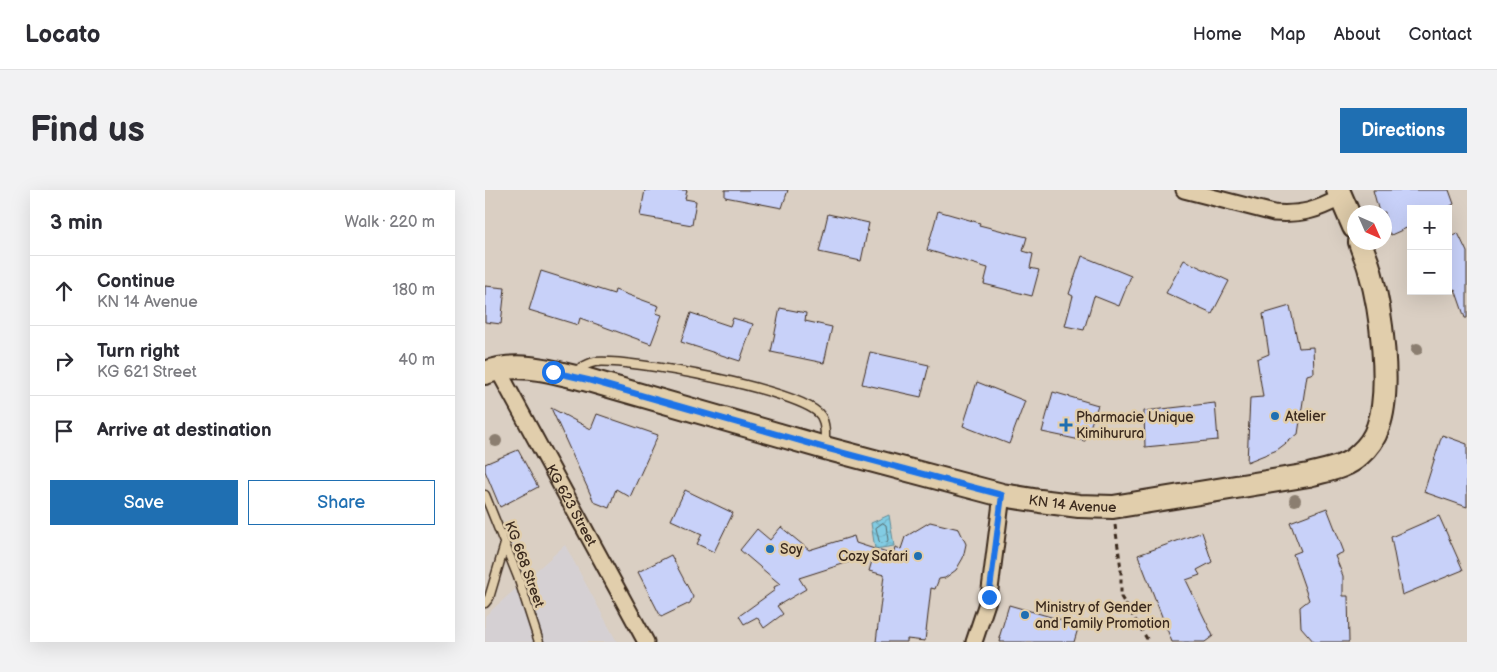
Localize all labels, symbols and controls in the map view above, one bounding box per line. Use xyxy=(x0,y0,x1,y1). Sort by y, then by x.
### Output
text: Locato xyxy=(25,20,100,49)
text: Home xyxy=(1193,24,1242,45)
text: Map xyxy=(1270,24,1306,45)
text: About xyxy=(1334,24,1381,45)
text: Contact xyxy=(1409,24,1472,45)
button: Directions xyxy=(1340,108,1467,153)
text: Find us xyxy=(30,109,145,152)
north arrow xyxy=(1347,205,1392,250)
map controls xyxy=(1407,205,1452,295)
button: + xyxy=(1407,205,1452,250)
text: 3 min xyxy=(50,210,103,235)
text: Walk · 220 m xyxy=(345,213,435,232)
button: − xyxy=(1407,250,1452,295)
text: Continue xyxy=(97,270,175,293)
icon: ahead xyxy=(50,277,78,305)
text: 180 m xyxy=(393,281,435,300)
text: KN 14 Avenue xyxy=(97,293,198,312)
text: Turn right xyxy=(97,340,180,363)
icon: right xyxy=(50,347,78,375)
text: 40 m xyxy=(398,351,435,370)
route start xyxy=(542,361,565,384)
text: KG 621 Street xyxy=(97,363,197,382)
place label: Atelier xyxy=(1285,408,1326,425)
place label: Pharmacie Unique Kimihurura xyxy=(1076,409,1194,442)
marker: Atelier xyxy=(1269,410,1281,422)
icon: arrive xyxy=(50,417,78,445)
text: Arrive at destination xyxy=(97,419,272,442)
marker: Pharmacie Unique Kimihurura xyxy=(1060,419,1072,431)
street label: KG 623 Street xyxy=(542,462,600,550)
button: Save xyxy=(50,480,238,525)
button: Share xyxy=(248,480,435,525)
street label: KN 14 Avenue xyxy=(1028,491,1117,516)
street label: KG 668 Street xyxy=(501,519,548,610)
place label: Soy xyxy=(780,541,803,558)
marker: Soy xyxy=(764,543,776,555)
place label: Cozy Safari xyxy=(838,548,908,565)
marker: Cozy Safari xyxy=(912,550,924,562)
route end xyxy=(978,586,1001,609)
place label: Ministry of Gender and Family Promotion xyxy=(1035,599,1170,632)
marker: Ministry of Gender and Family Promotion xyxy=(1019,609,1031,621)

